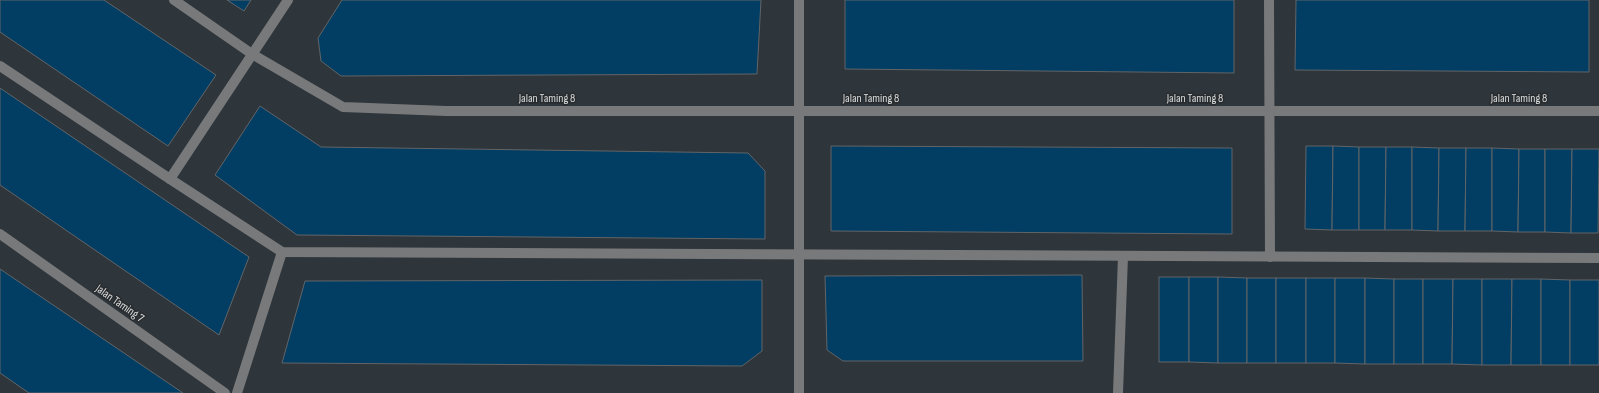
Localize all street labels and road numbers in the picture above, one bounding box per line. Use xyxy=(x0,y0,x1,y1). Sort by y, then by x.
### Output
street label: Jalan Taming 8 xyxy=(518,91,575,106)
street label: Jalan Taming 8 xyxy=(842,91,899,106)
street label: Jalan Taming 8 xyxy=(1166,91,1223,106)
street label: Jalan Taming 8 xyxy=(1490,91,1547,106)
street label: Jalan Taming 7 xyxy=(92,281,147,326)

